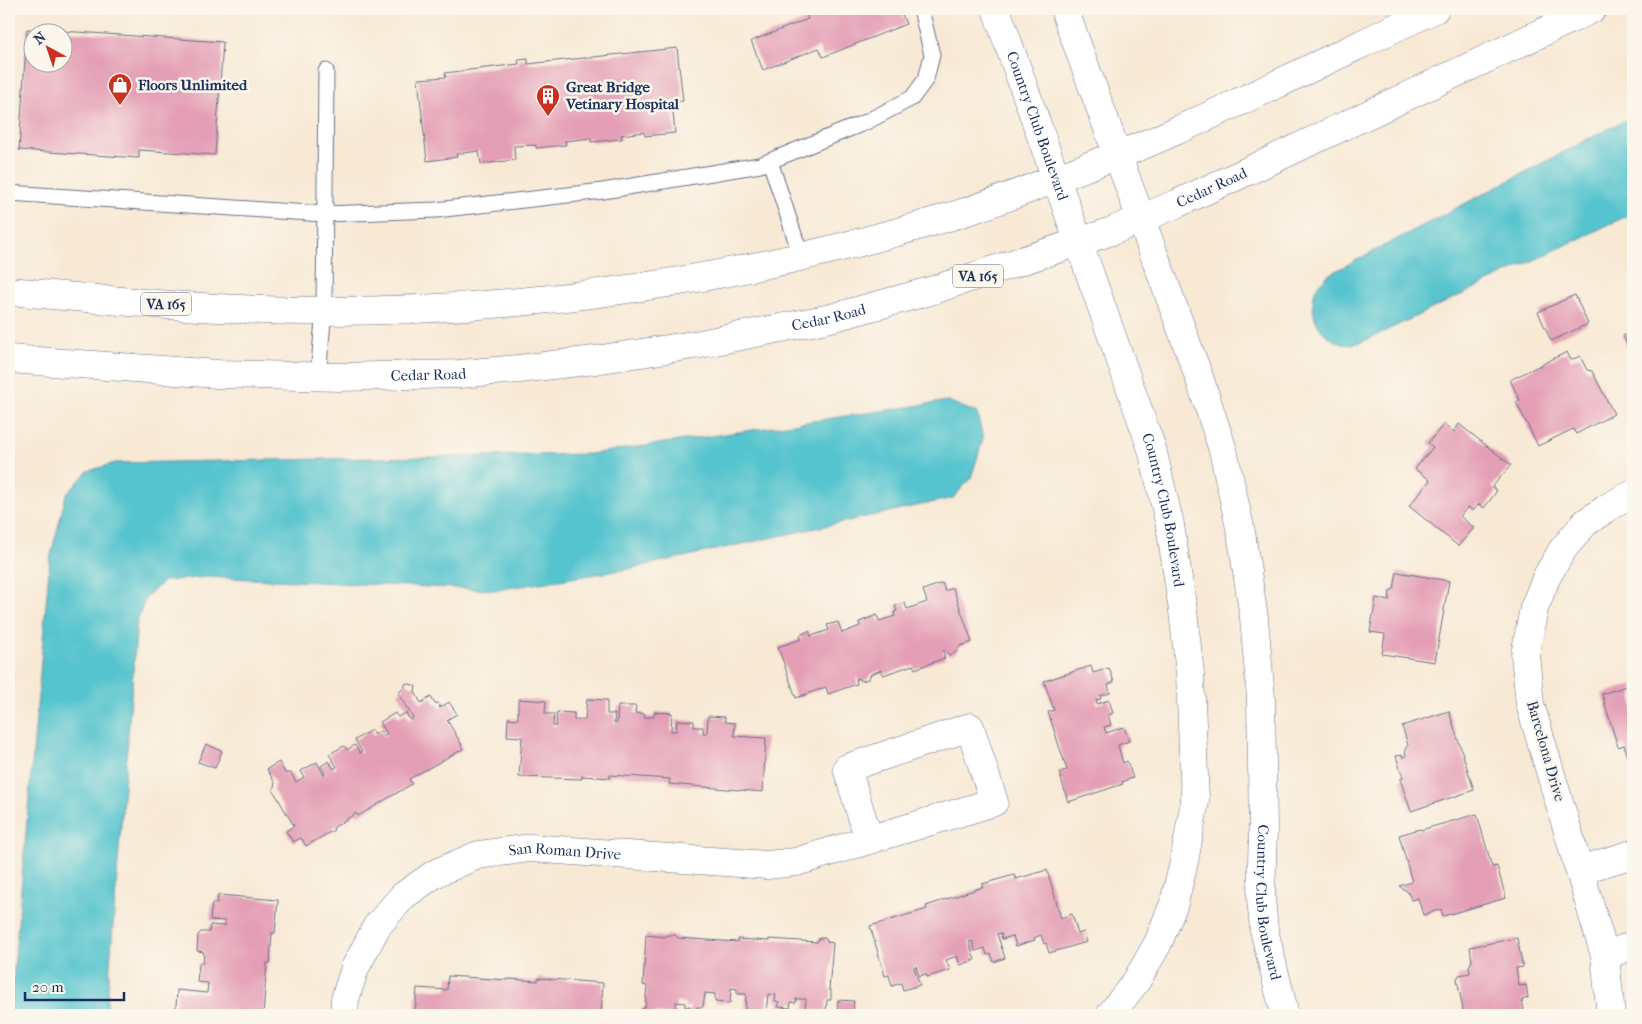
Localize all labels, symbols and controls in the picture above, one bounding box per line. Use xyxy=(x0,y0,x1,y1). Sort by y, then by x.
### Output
north arrow xyxy=(22,22,72,72)
text: N xyxy=(30,28,50,48)
street label: Country Club Boulevard xyxy=(1003,49,1072,204)
shop icon: Floors Unlimited xyxy=(107,72,133,106)
place label: Floors Unlimited xyxy=(137,76,248,94)
place label: Great Bridge Vetinary Hospital xyxy=(565,78,680,113)
building icon: Great Bridge Vetinary Hospital xyxy=(535,83,561,117)
street label: Cedar Road xyxy=(1173,163,1250,212)
road number: VA 165 xyxy=(953,264,1003,288)
road number: VA 165 xyxy=(141,292,191,316)
street label: Cedar Road xyxy=(790,300,869,335)
street label: Cedar Road xyxy=(390,364,468,385)
street label: Country Club Boulevard xyxy=(1138,431,1188,589)
street label: Barcelona Drive xyxy=(1523,699,1569,804)
street label: Country Club Boulevard xyxy=(1252,824,1285,983)
street label: San Roman Drive xyxy=(507,839,622,864)
scale bar xyxy=(25,969,124,1001)
text: 20 m xyxy=(32,978,64,996)

